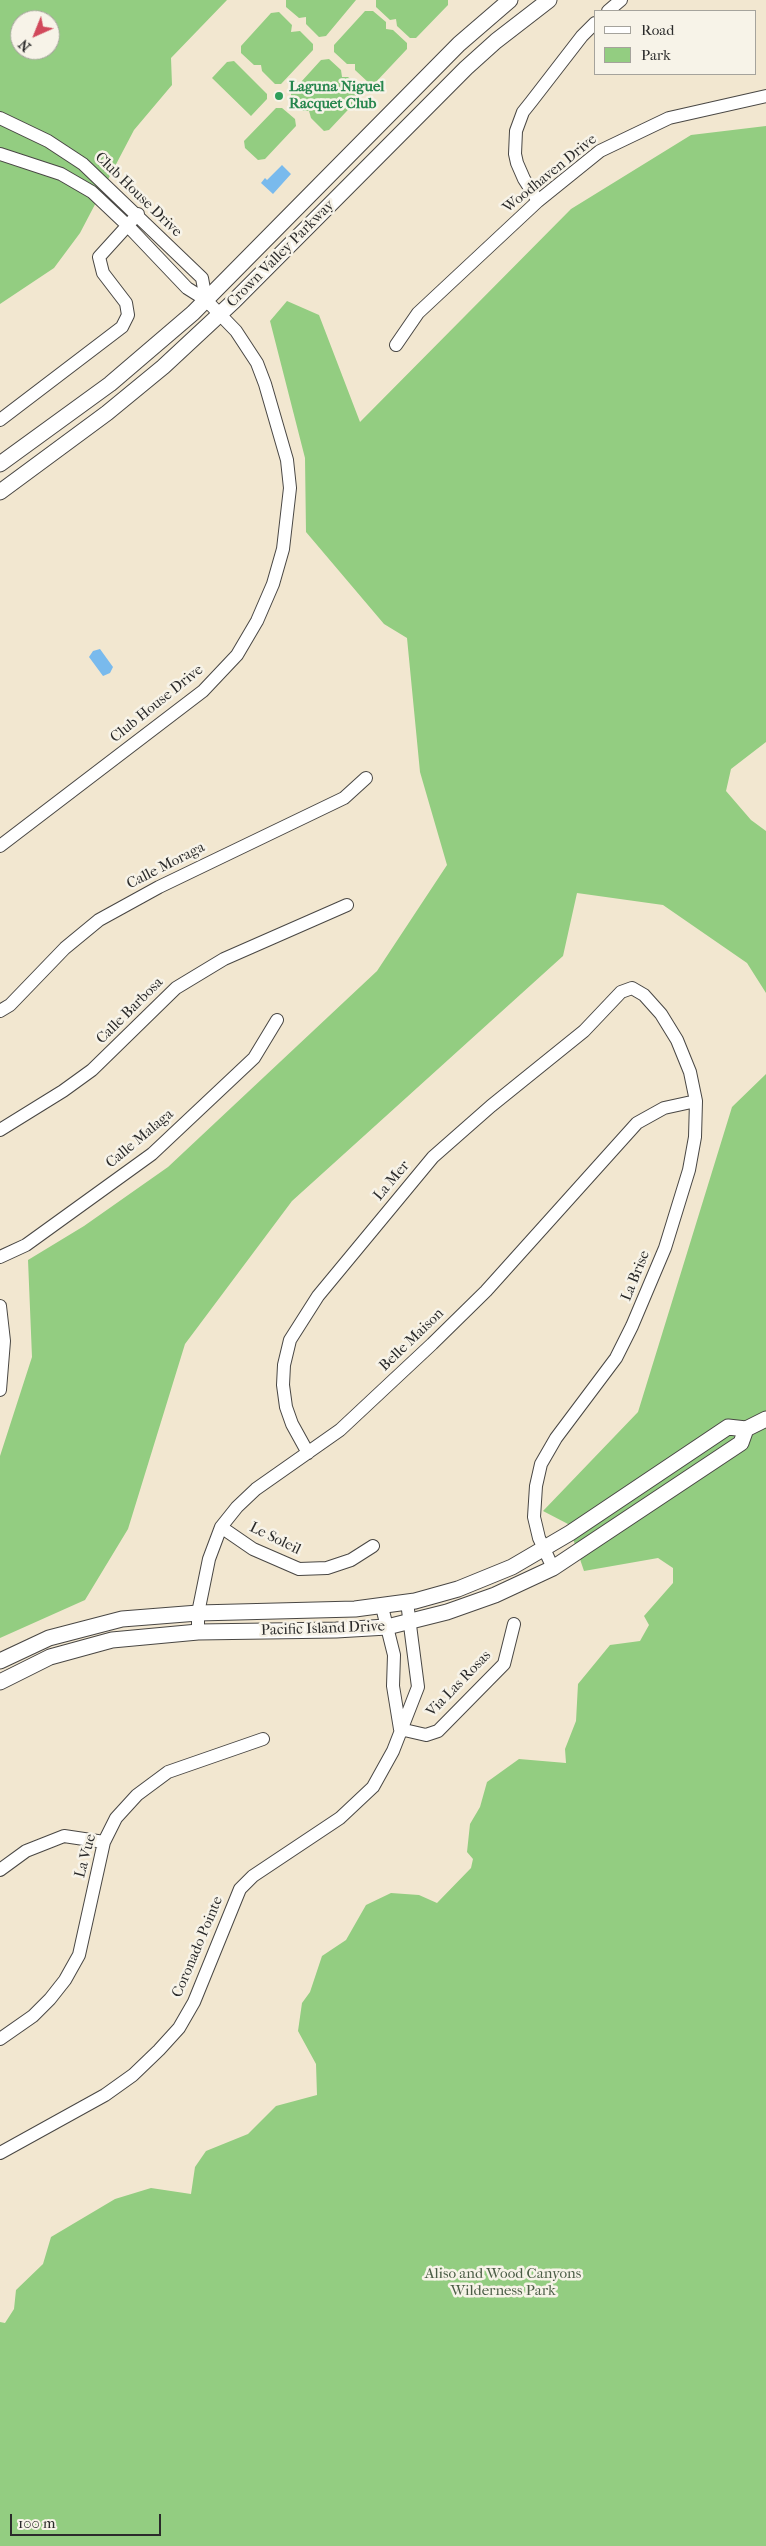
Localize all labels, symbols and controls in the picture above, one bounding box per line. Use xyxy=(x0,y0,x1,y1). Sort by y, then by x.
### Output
north arrow xyxy=(10,10,60,60)
legend xyxy=(594,10,756,75)
text: Road xyxy=(641,21,674,39)
text: N xyxy=(15,36,35,55)
text: Park xyxy=(641,46,671,64)
place label: Laguna Niguel Racquet Club xyxy=(289,78,384,113)
marker: Laguna Niguel Racquet Club xyxy=(273,90,285,102)
street label: Woodhaven Drive xyxy=(499,131,601,217)
street label: Club House Drive xyxy=(91,149,185,241)
street label: Crown Valley Parkway xyxy=(224,197,338,311)
street label: Club House Drive xyxy=(107,661,207,747)
street label: Calle Moraga xyxy=(124,839,208,893)
street label: Calle Barbosa xyxy=(93,974,167,1048)
street label: Calle Malaga xyxy=(103,1106,177,1172)
street label: La Mer xyxy=(370,1157,414,1205)
street label: La Brise xyxy=(618,1248,654,1304)
street label: Belle Maison xyxy=(376,1305,448,1375)
street label: Le Soleil xyxy=(246,1519,304,1559)
street label: Pacific Island Drive xyxy=(261,1618,385,1640)
street label: Via Las Rosas xyxy=(423,1647,495,1721)
street label: La Vue xyxy=(72,1832,100,1880)
street label: Coronado Pointe xyxy=(169,1894,227,2000)
park label: Aliso and Wood Canyons Wilderness Park xyxy=(425,2265,581,2300)
scale bar xyxy=(12,2504,164,2536)
text: 100 m xyxy=(18,2514,56,2532)

